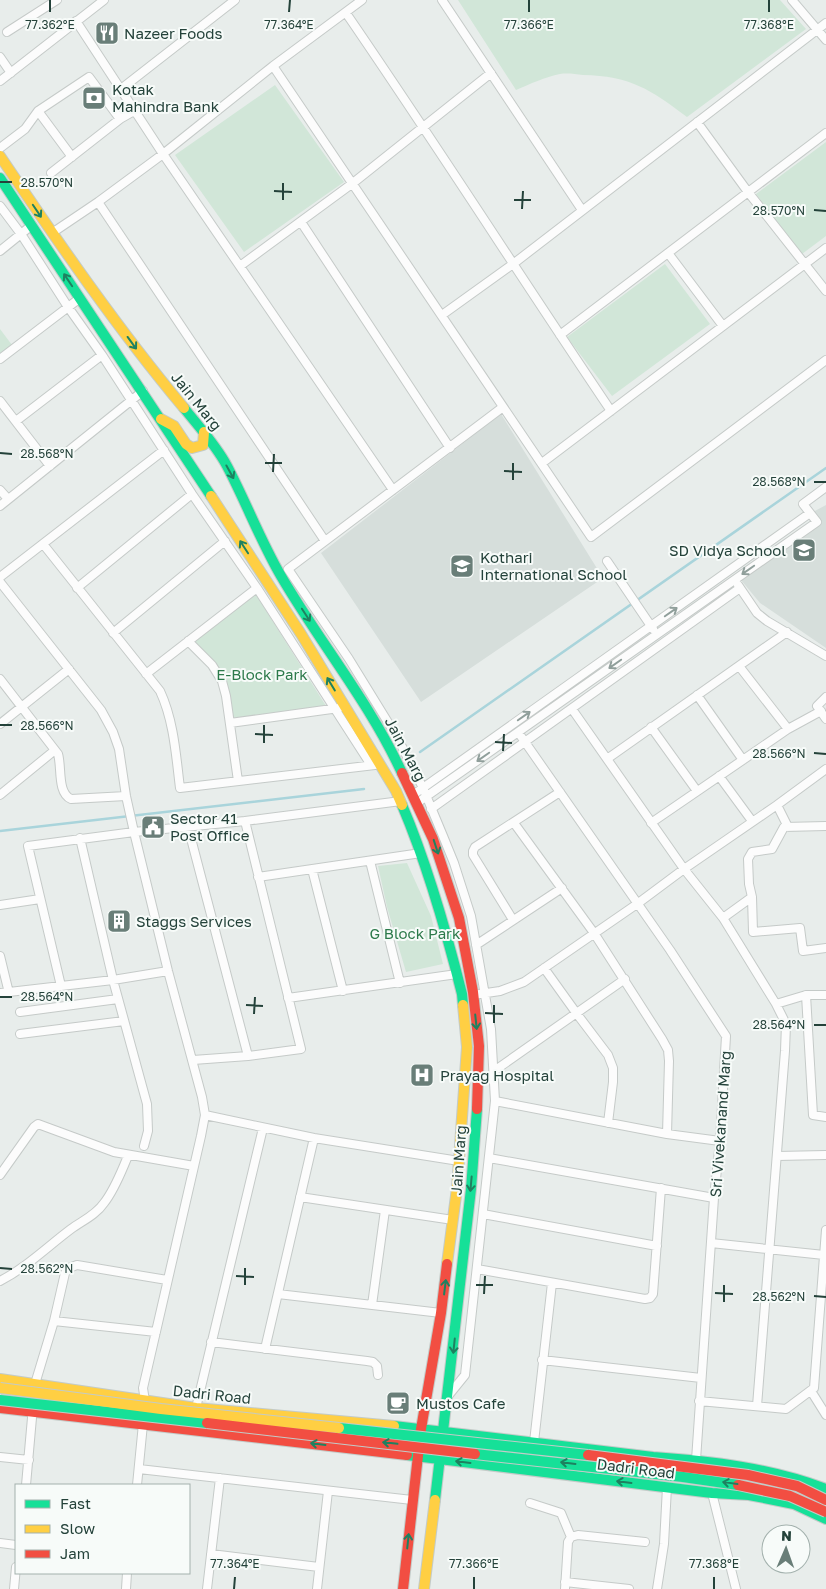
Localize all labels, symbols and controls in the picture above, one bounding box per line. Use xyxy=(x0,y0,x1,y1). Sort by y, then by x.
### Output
text: 77.362°E xyxy=(25,17,75,32)
text: 77.364°E xyxy=(264,17,314,32)
text: 77.366°E xyxy=(504,17,554,32)
text: 77.368°E xyxy=(744,17,794,32)
restaurant icon: Nazeer Foods xyxy=(94,20,120,46)
place label: Nazeer Foods xyxy=(124,24,223,42)
place label: Kotak Mahindra Bank xyxy=(112,80,220,115)
bank icon: Kotak Mahindra Bank xyxy=(81,85,107,111)
text: 28.570°N xyxy=(21,175,73,190)
one-way arrow xyxy=(32,203,42,217)
text: 28.570°N xyxy=(753,203,805,218)
one-way arrow xyxy=(63,273,73,287)
one-way arrow xyxy=(126,336,137,349)
street label: Jain Marg xyxy=(168,368,226,434)
text: 28.568°N xyxy=(20,446,74,461)
one-way arrow xyxy=(225,464,235,479)
text: 28.568°N xyxy=(752,474,806,489)
school or university icon: SD Vidya School xyxy=(791,537,817,563)
one-way arrow xyxy=(239,541,249,555)
place label: SD Vidya School xyxy=(669,541,786,559)
place label: Kothari International School xyxy=(480,548,627,583)
school or university icon: Kothari International School xyxy=(449,553,475,579)
one-way arrow xyxy=(742,565,756,575)
one-way arrow xyxy=(664,606,677,617)
one-way arrow xyxy=(301,608,311,622)
one-way arrow xyxy=(609,659,623,669)
park label: E-Block Park xyxy=(216,665,308,683)
one-way arrow xyxy=(326,678,336,692)
one-way arrow xyxy=(517,711,531,721)
street label: Jain Marg xyxy=(382,714,430,784)
text: 28.566°N xyxy=(20,718,74,733)
text: 28.566°N xyxy=(752,746,806,761)
one-way arrow xyxy=(476,752,490,762)
place label: Sector 41 Post Office xyxy=(170,809,250,844)
public building icon: Sector 41 Post Office xyxy=(140,814,166,840)
one-way arrow xyxy=(432,839,441,855)
building icon: Staggs Services xyxy=(106,908,132,934)
place label: Staggs Services xyxy=(136,912,252,930)
park label: G Block Park xyxy=(370,924,461,942)
text: 28.564°N xyxy=(21,989,73,1004)
one-way arrow xyxy=(471,1014,481,1030)
text: 28.564°N xyxy=(753,1017,805,1032)
street label: Sri Vivekanand Marg xyxy=(706,1050,734,1198)
hospital icon: Prayag Hospital xyxy=(409,1062,435,1088)
place label: Prayag Hospital xyxy=(440,1066,554,1084)
street label: Jain Marg xyxy=(447,1124,469,1196)
one-way arrow xyxy=(466,1176,476,1192)
text: 28.562°N xyxy=(21,1261,73,1276)
one-way arrow xyxy=(440,1279,450,1295)
text: 28.562°N xyxy=(753,1289,805,1304)
one-way arrow xyxy=(449,1338,459,1354)
street label: Dadri Road xyxy=(172,1381,252,1407)
cafe icon: Mustos Cafe xyxy=(385,1390,411,1416)
place label: Mustos Cafe xyxy=(416,1394,506,1412)
one-way arrow xyxy=(382,1438,398,1448)
one-way arrow xyxy=(310,1439,326,1449)
street label: Dadri Road xyxy=(596,1454,676,1482)
one-way arrow xyxy=(456,1457,472,1467)
one-way arrow xyxy=(561,1458,577,1468)
one-way arrow xyxy=(617,1477,633,1487)
one-way arrow xyxy=(722,1478,738,1488)
legend xyxy=(15,1484,190,1574)
text: Fast xyxy=(60,1494,91,1512)
text: Slow xyxy=(60,1519,95,1537)
north arrow xyxy=(761,1524,811,1574)
text: N xyxy=(781,1527,792,1544)
one-way arrow xyxy=(403,1533,412,1549)
text: Jam xyxy=(60,1544,90,1562)
text: 77.364°E xyxy=(210,1556,260,1571)
text: 77.366°E xyxy=(449,1556,499,1571)
text: 77.368°E xyxy=(689,1556,739,1571)

